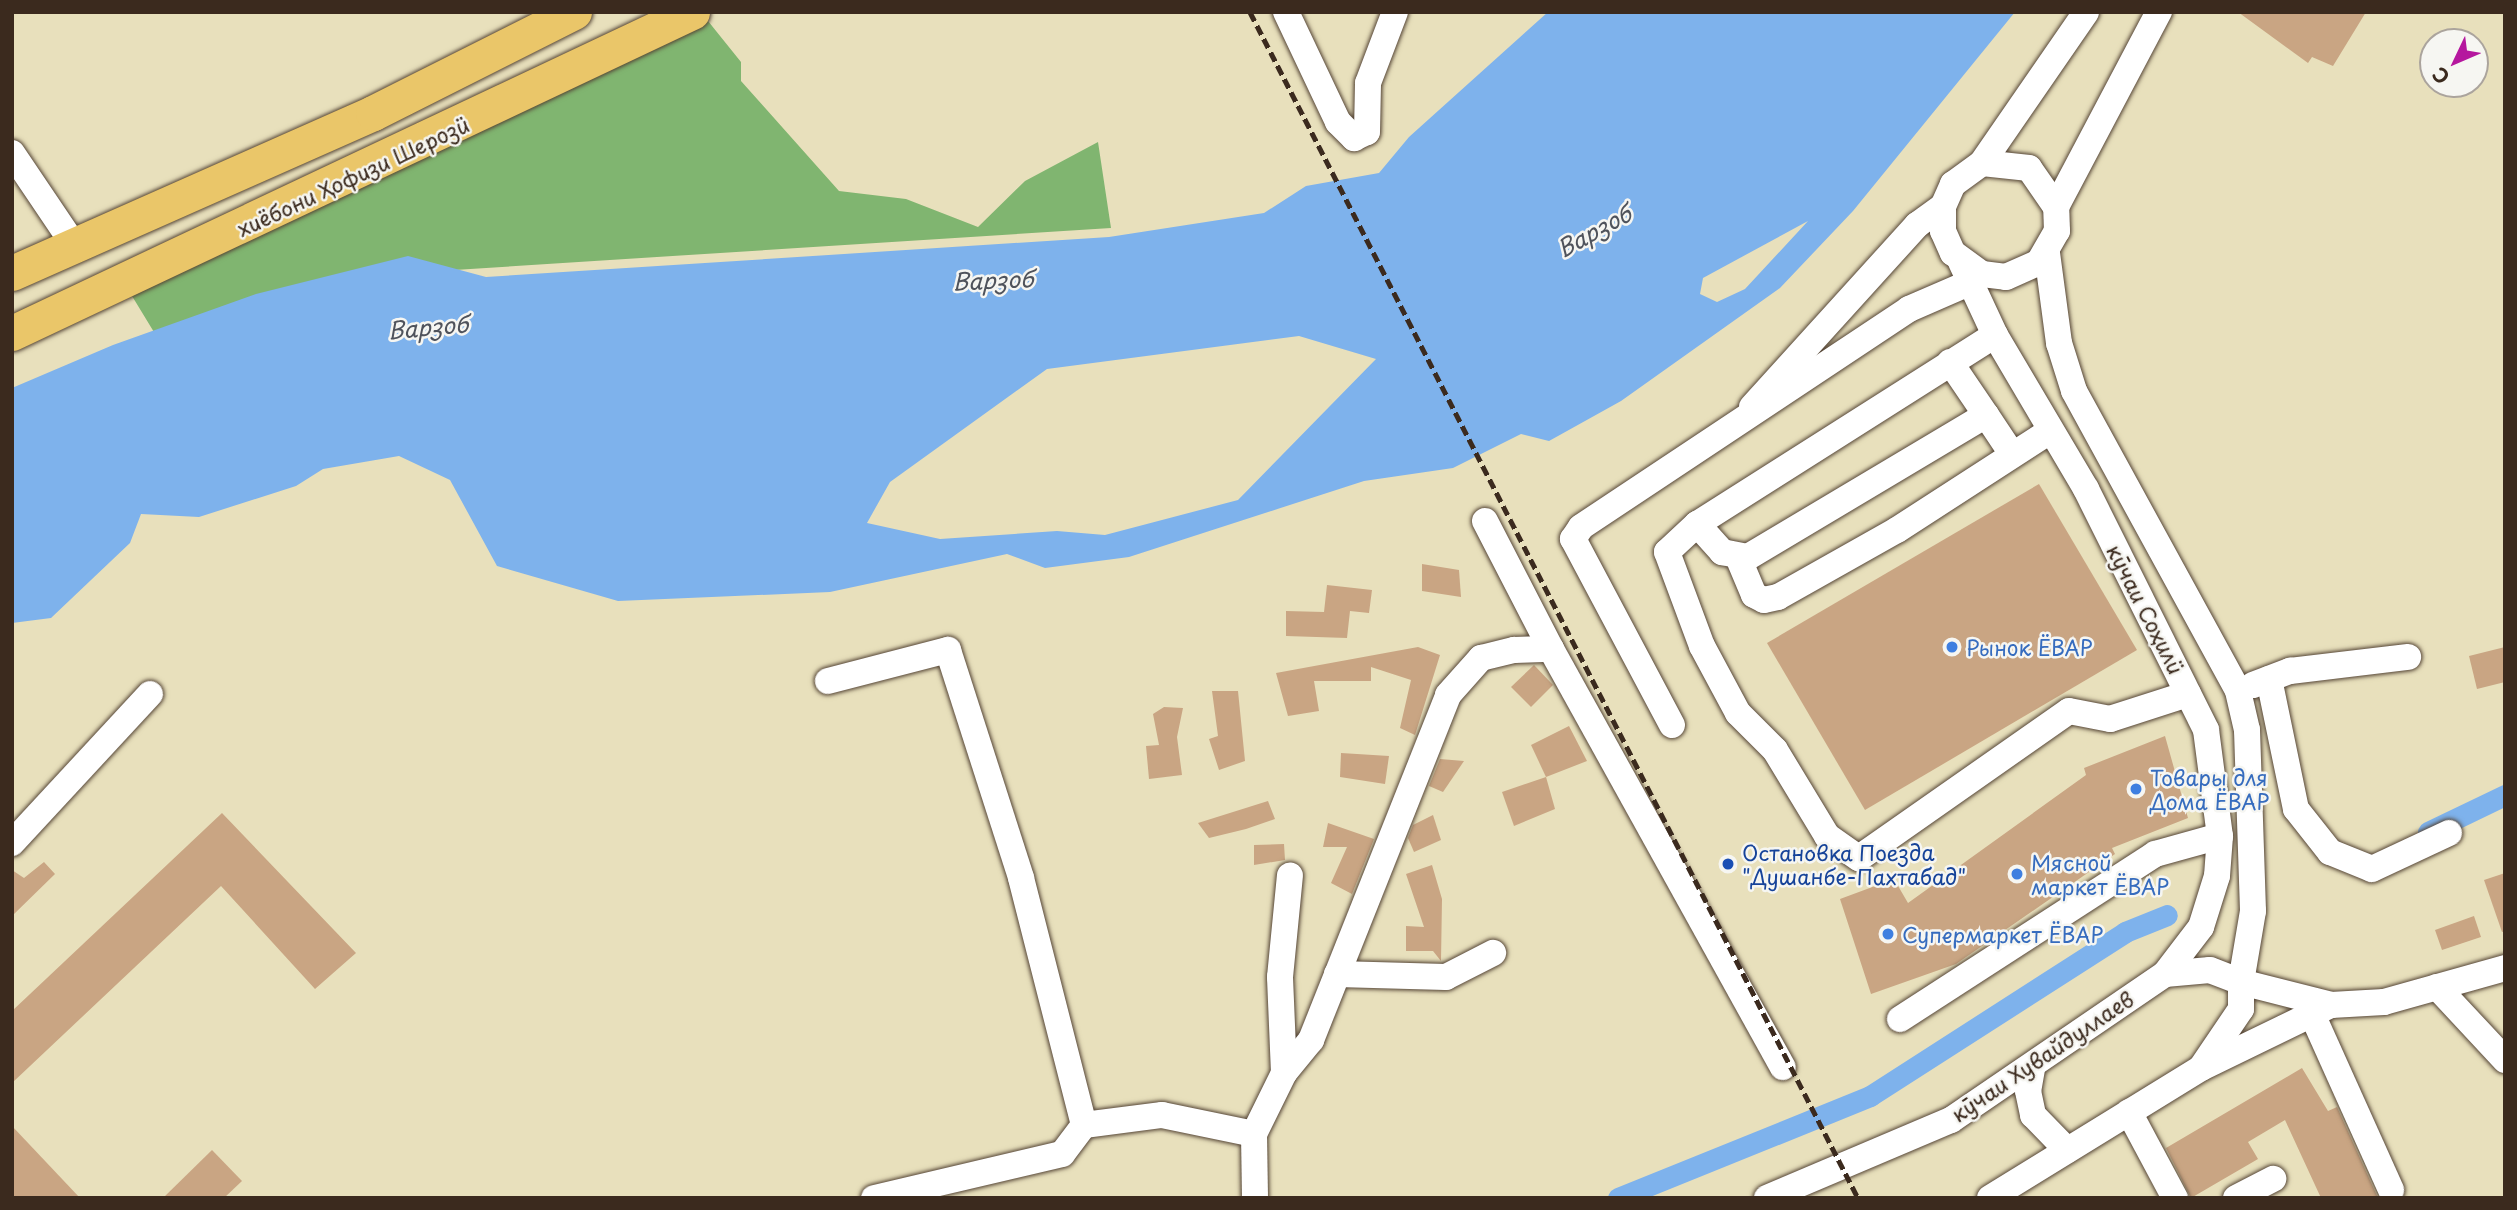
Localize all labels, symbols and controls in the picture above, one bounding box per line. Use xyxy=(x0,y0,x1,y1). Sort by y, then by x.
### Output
north arrow xyxy=(2419,28,2489,98)
text: С xyxy=(2425,61,2455,91)
street label: хиёбони Ҳофизи Шерозӣ xyxy=(232,111,474,241)
water label: Варзоб xyxy=(1552,199,1636,263)
water label: Варзоб xyxy=(952,265,1034,295)
water label: Варзоб xyxy=(386,310,470,344)
street label: кӯчаи Соҳилӣ xyxy=(2103,540,2189,678)
place label: Рынок ЁВАР xyxy=(1966,634,2093,660)
marker: Рынок ЁВАР xyxy=(1944,639,1960,655)
place label: Товары для Дома ЁВАР xyxy=(2150,764,2269,814)
marker: Товары для Дома ЁВАР xyxy=(2128,781,2144,797)
place label: Остановка Поезда "Душанбе-Пахтабад" xyxy=(1742,839,1966,889)
place label: Мясной маркет ЁВАР xyxy=(2031,849,2170,899)
marker: Остановка Поезда "Душанбе-Пахтабад" xyxy=(1720,856,1736,872)
marker: Мясной маркет ЁВАР xyxy=(2009,866,2025,882)
place label: Супермаркет ЁВАР xyxy=(1902,921,2104,947)
marker: Супермаркет ЁВАР xyxy=(1880,926,1896,942)
street label: кӯчаи Хувайдуллаев xyxy=(1946,986,2138,1126)

